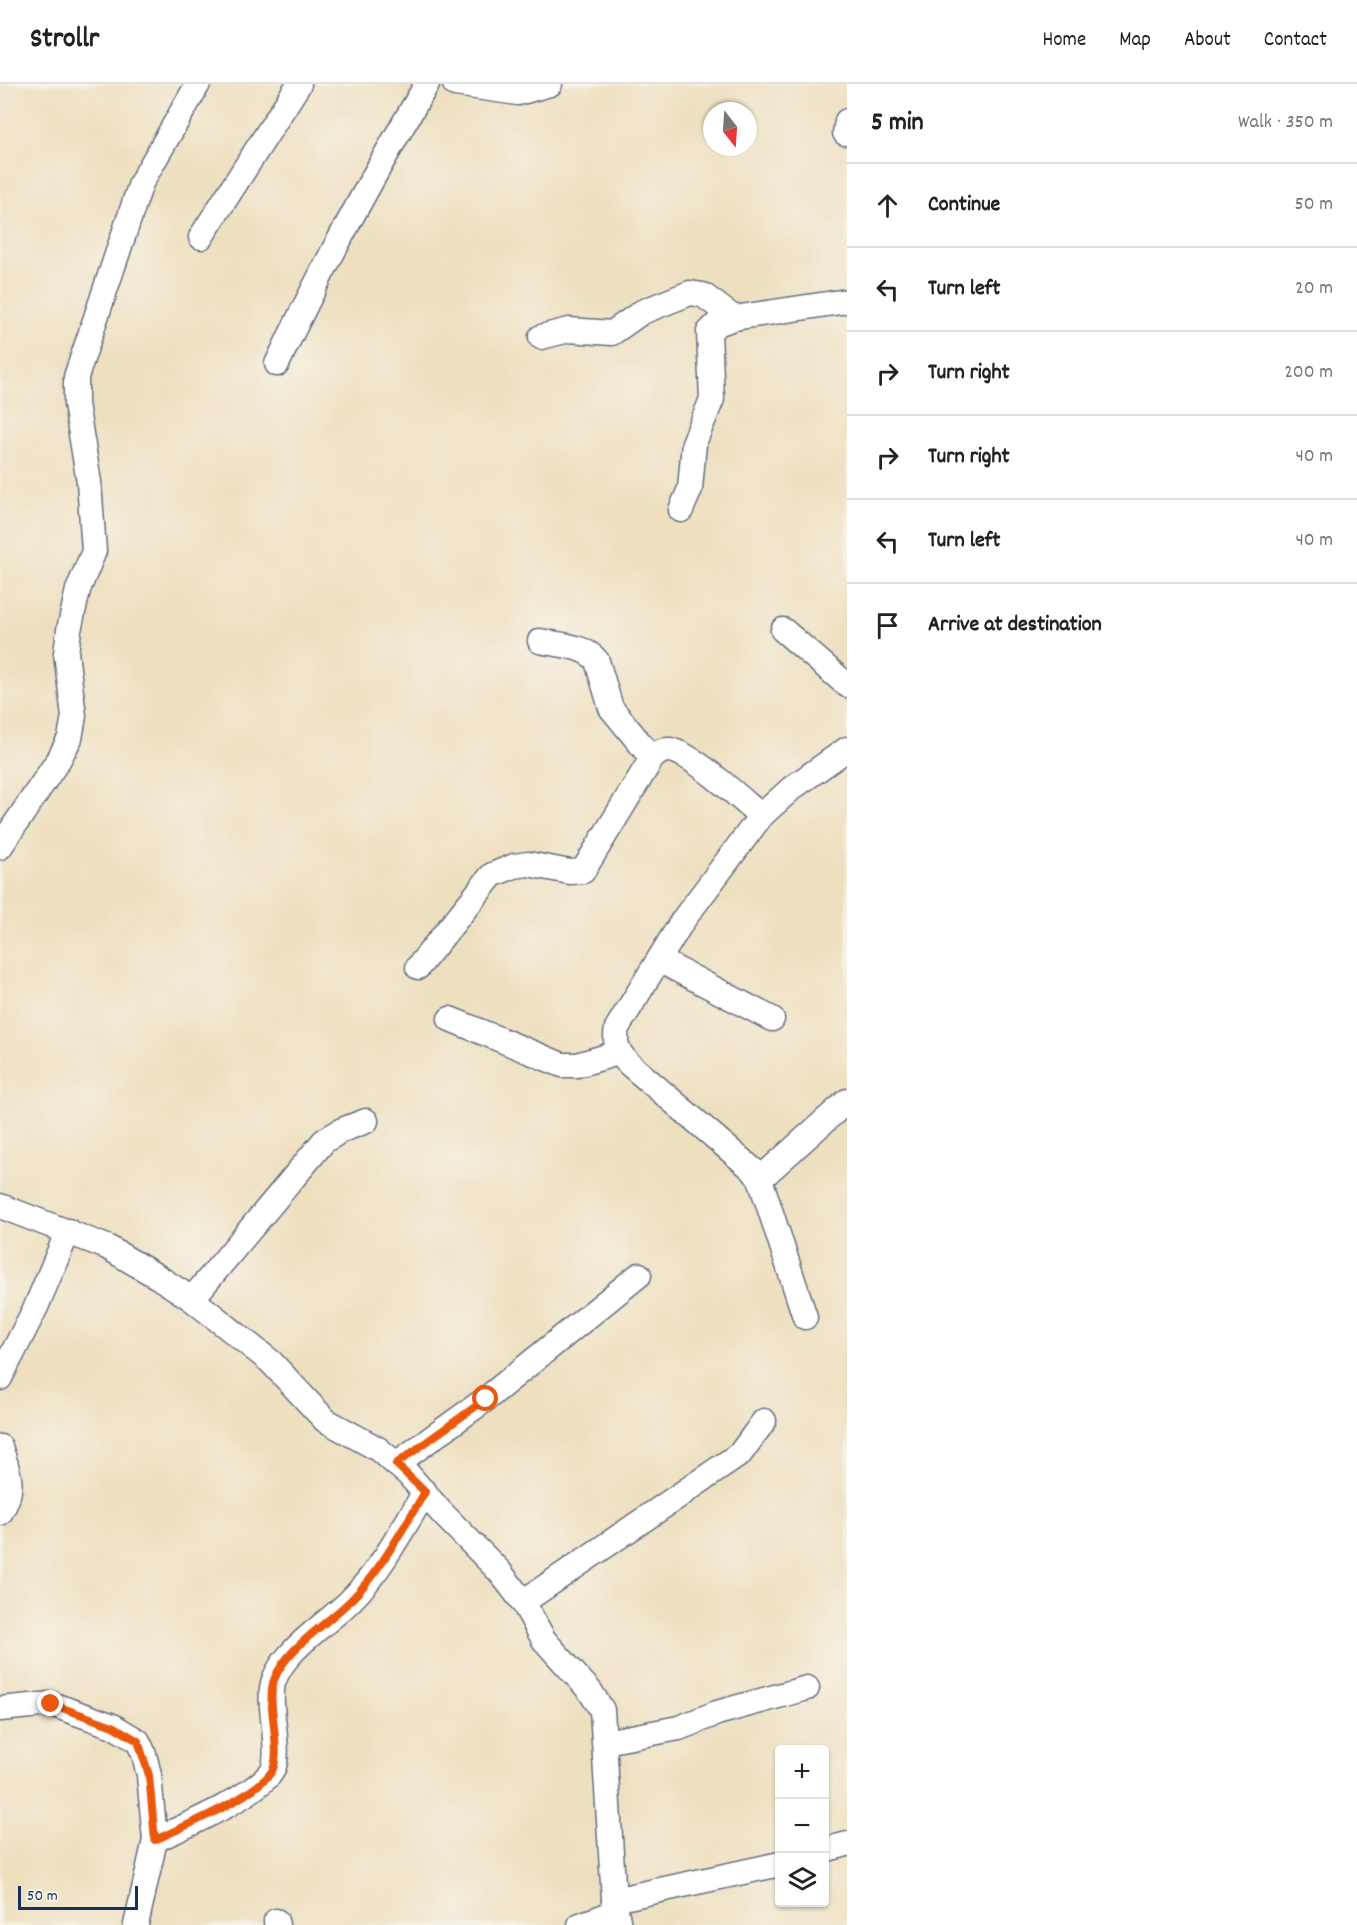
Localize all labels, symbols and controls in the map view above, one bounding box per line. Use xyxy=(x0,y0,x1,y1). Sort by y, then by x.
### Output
text: Strollr xyxy=(30,21,99,61)
text: Home xyxy=(1042,26,1086,56)
text: Map xyxy=(1119,26,1151,56)
text: About xyxy=(1184,26,1231,56)
text: Contact xyxy=(1264,26,1327,56)
north arrow xyxy=(703,102,757,156)
text: 5 min xyxy=(871,105,924,142)
text: Walk · 350 m xyxy=(1238,109,1333,137)
icon: ahead xyxy=(871,189,904,222)
text: Continue xyxy=(928,190,1000,221)
text: 50 m xyxy=(1295,191,1333,219)
icon: left xyxy=(871,273,904,306)
text: Turn left xyxy=(928,274,1000,305)
text: 20 m xyxy=(1295,275,1333,303)
icon: right xyxy=(871,357,904,390)
text: Turn right xyxy=(928,358,1010,389)
text: 200 m xyxy=(1284,359,1333,387)
icon: right xyxy=(871,441,904,474)
text: Turn right xyxy=(928,442,1010,473)
text: 40 m xyxy=(1295,443,1333,471)
icon: left xyxy=(871,525,904,558)
text: Turn left xyxy=(928,526,1000,557)
text: 40 m xyxy=(1295,527,1333,555)
icon: arrive xyxy=(871,609,904,642)
text: Arrive at destination xyxy=(928,610,1102,641)
route start xyxy=(472,1385,498,1411)
route end xyxy=(37,1690,63,1716)
map controls xyxy=(775,1745,829,1907)
button: + xyxy=(775,1745,829,1799)
button: − xyxy=(775,1799,829,1853)
button: layers xyxy=(775,1853,829,1907)
scale bar xyxy=(18,1883,138,1910)
text: 50 m xyxy=(27,1885,58,1908)

